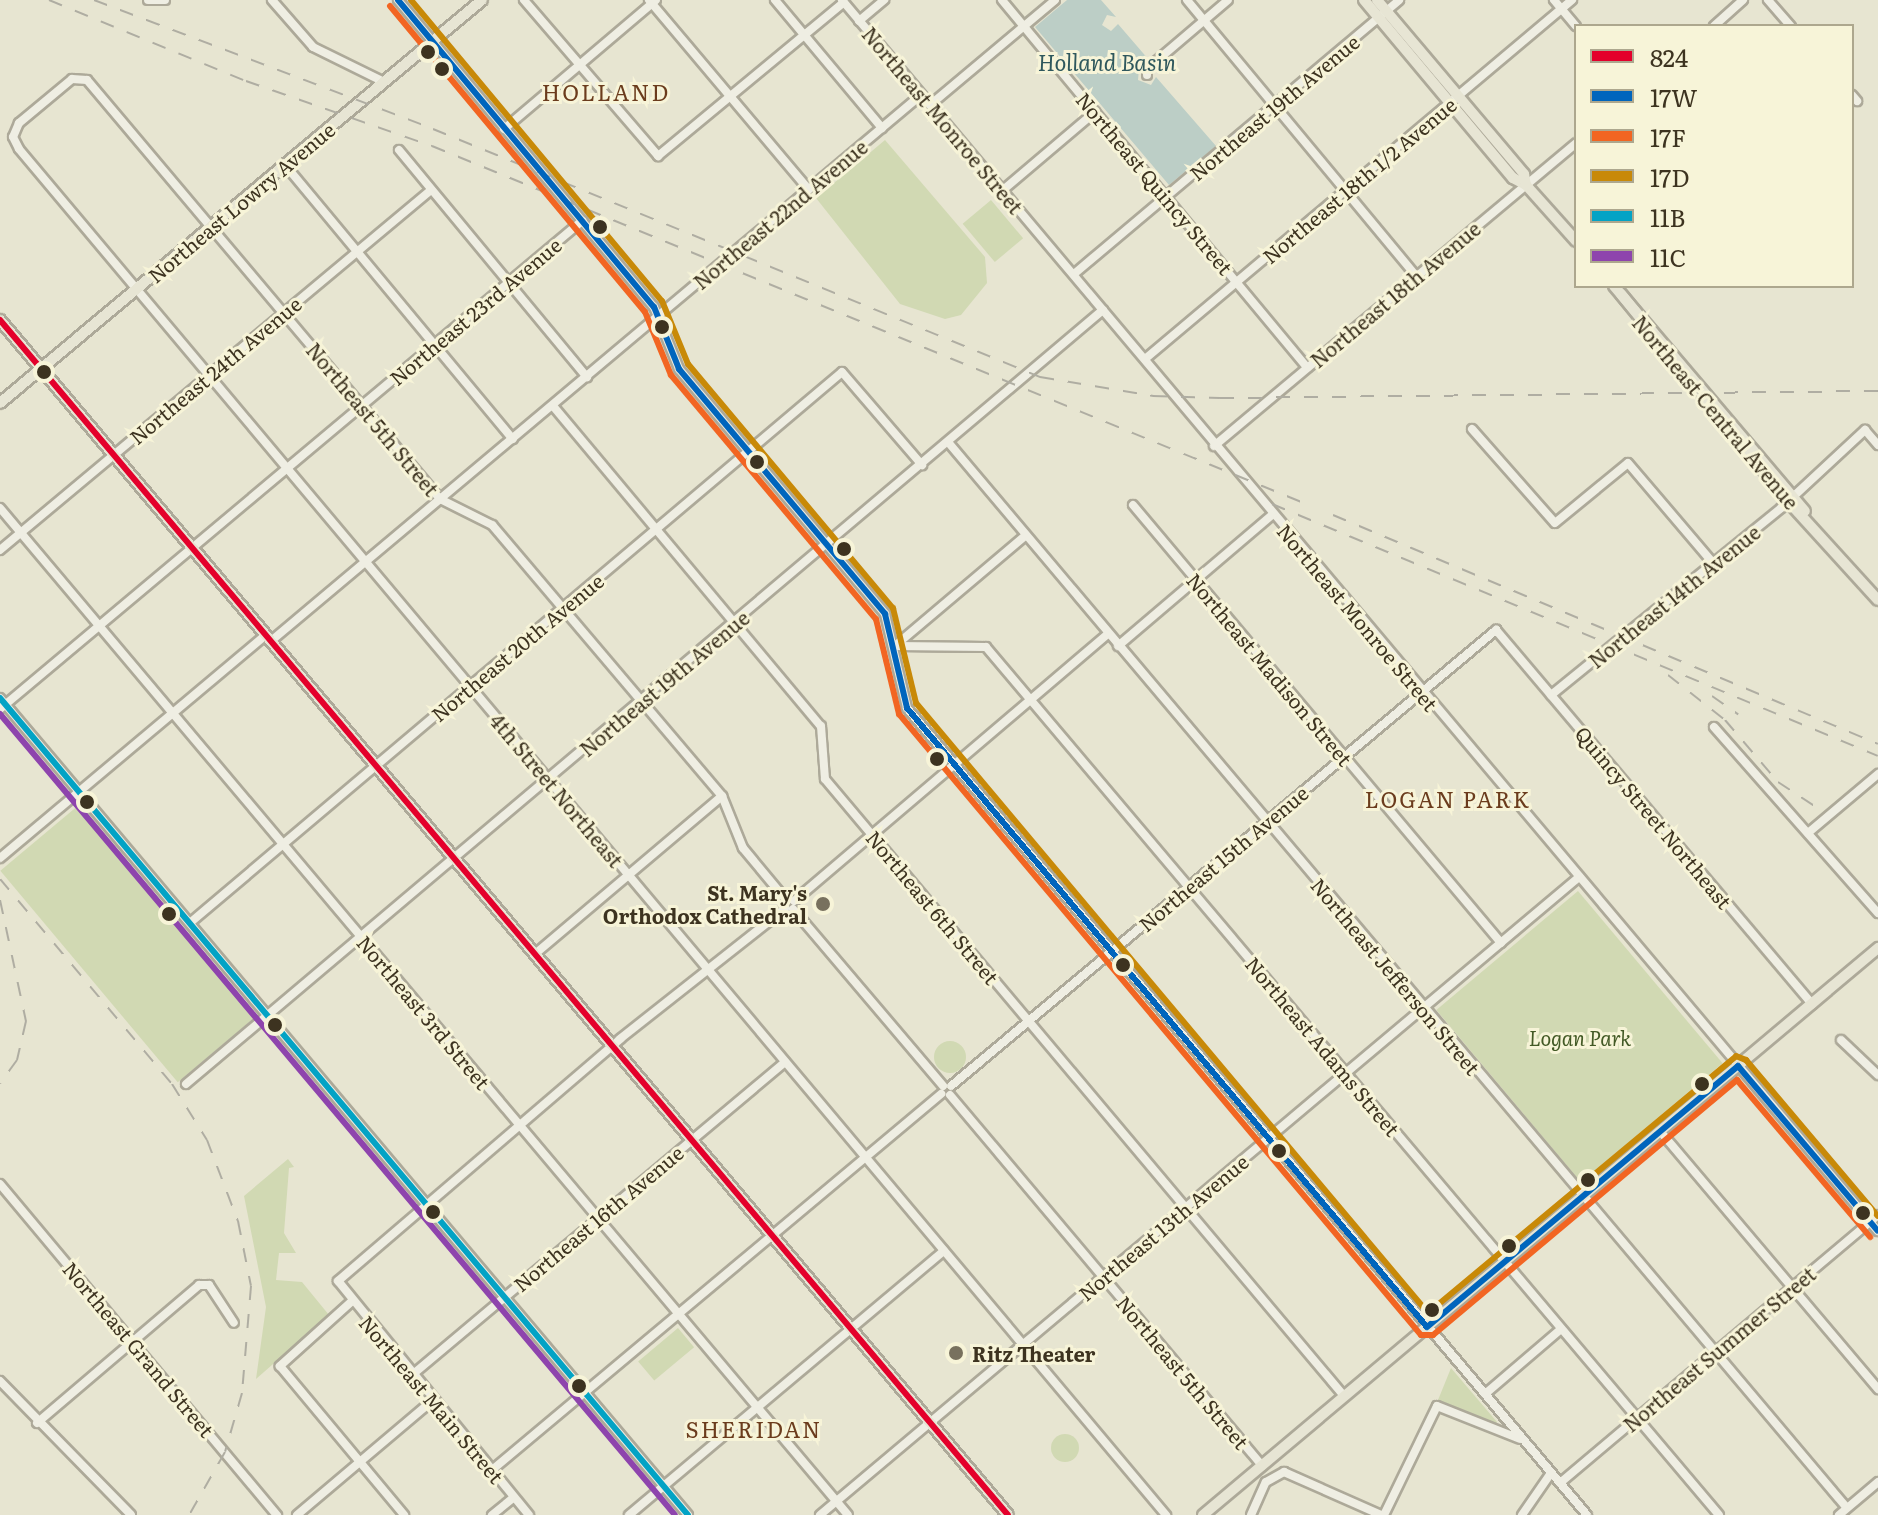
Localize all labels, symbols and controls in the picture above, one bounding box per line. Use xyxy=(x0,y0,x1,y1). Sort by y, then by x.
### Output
street label: Northeast Monroe Street xyxy=(858,22,1028,218)
legend xyxy=(1574,24,1854,288)
street label: Northeast 19th Avenue xyxy=(1184,29,1364,185)
text: 824 xyxy=(1650,39,1688,74)
unlabelled marker xyxy=(420,44,436,60)
water label: Holland Basin xyxy=(1038,49,1176,75)
unlabelled marker xyxy=(434,61,450,77)
district label: HOLLAND xyxy=(542,79,670,105)
text: 17W xyxy=(1650,79,1697,114)
street label: Northeast Quincy Street xyxy=(1072,87,1238,279)
street label: Northeast 18th 1/2 Avenue xyxy=(1257,92,1461,268)
street label: Northeast Lowry Avenue xyxy=(143,117,339,287)
text: 17F xyxy=(1650,119,1686,154)
street label: Northeast 22nd Avenue xyxy=(688,134,872,294)
text: 17D xyxy=(1650,159,1690,194)
text: 11B xyxy=(1650,199,1685,234)
street label: Northeast 18th Avenue xyxy=(1305,216,1485,372)
unlabelled marker xyxy=(592,219,608,235)
street label: Northeast 23rd Avenue xyxy=(384,232,566,390)
text: 11C xyxy=(1650,239,1686,274)
street label: Northeast 24th Avenue xyxy=(124,291,306,449)
street label: Northeast Central Avenue xyxy=(1628,310,1804,514)
unlabelled marker xyxy=(654,319,670,335)
street label: Northeast 5th Street xyxy=(302,338,444,500)
unlabelled marker xyxy=(36,364,52,380)
unlabelled marker xyxy=(749,454,765,470)
street label: Northeast Monroe Street xyxy=(1273,519,1443,715)
street label: Northeast 14th Avenue xyxy=(1583,519,1765,673)
unlabelled marker xyxy=(836,541,852,557)
street label: Northeast 20th Avenue xyxy=(426,568,608,726)
street label: Northeast Madison Street xyxy=(1182,568,1358,770)
street label: Northeast 19th Avenue xyxy=(574,605,754,761)
street label: 4th Street Northeast xyxy=(486,708,628,872)
street label: Quincy Street Northeast xyxy=(1571,721,1737,913)
unlabelled marker xyxy=(929,751,945,767)
street label: Northeast 15th Avenue xyxy=(1133,780,1313,936)
district label: LOGAN PARK xyxy=(1365,786,1531,812)
unlabelled marker xyxy=(79,794,95,810)
street label: Northeast 6th Street xyxy=(862,825,1004,989)
street label: Northeast Jefferson Street xyxy=(1307,873,1485,1079)
place label: St. Mary's Orthodox Cathedral xyxy=(603,880,807,927)
marker: St. Mary's Orthodox Cathedral xyxy=(814,895,832,913)
unlabelled marker xyxy=(161,906,177,922)
street label: Northeast 3rd Street xyxy=(353,930,495,1094)
street label: Northeast Adams Street xyxy=(1241,951,1405,1141)
unlabelled marker xyxy=(1115,957,1131,973)
unlabelled marker xyxy=(267,1017,283,1033)
park label: Logan Park xyxy=(1529,1025,1631,1049)
unlabelled marker xyxy=(1694,1076,1710,1092)
street label: Northeast 16th Avenue xyxy=(508,1140,688,1296)
unlabelled marker xyxy=(1271,1143,1287,1159)
street label: Northeast 13th Avenue xyxy=(1073,1149,1253,1305)
unlabelled marker xyxy=(1580,1172,1596,1188)
unlabelled marker xyxy=(425,1204,441,1220)
unlabelled marker xyxy=(1855,1205,1871,1221)
unlabelled marker xyxy=(1501,1238,1517,1254)
street label: Northeast Grand Street xyxy=(59,1256,219,1442)
street label: Northeast Summer Street xyxy=(1618,1262,1820,1436)
street label: Northeast 5th Street xyxy=(1112,1291,1254,1453)
unlabelled marker xyxy=(1424,1302,1440,1318)
street label: Northeast Main Street xyxy=(355,1310,509,1488)
place label: Ritz Theater xyxy=(972,1341,1095,1365)
marker: Ritz Theater xyxy=(947,1344,965,1362)
unlabelled marker xyxy=(571,1378,587,1394)
district label: SHERIDAN xyxy=(686,1416,822,1442)

